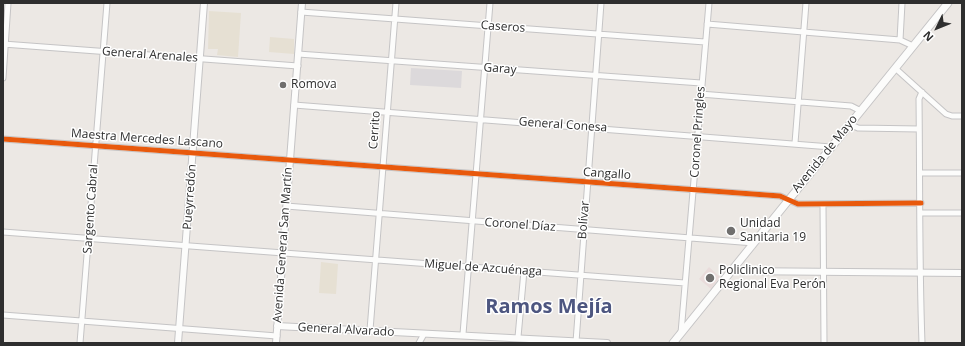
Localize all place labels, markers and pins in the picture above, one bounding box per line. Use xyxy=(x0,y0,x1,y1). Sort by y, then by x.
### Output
place label: Romova xyxy=(291,78,337,92)
marker: Romova xyxy=(278,80,288,90)
place label: Unidad Sanitaria 19 xyxy=(740,217,806,245)
marker: Unidad Sanitaria 19 xyxy=(725,225,737,237)
place label: Policlinico Regional Eva Perón xyxy=(719,264,826,292)
marker: Policlinico Regional Eva Perón xyxy=(704,272,716,284)

